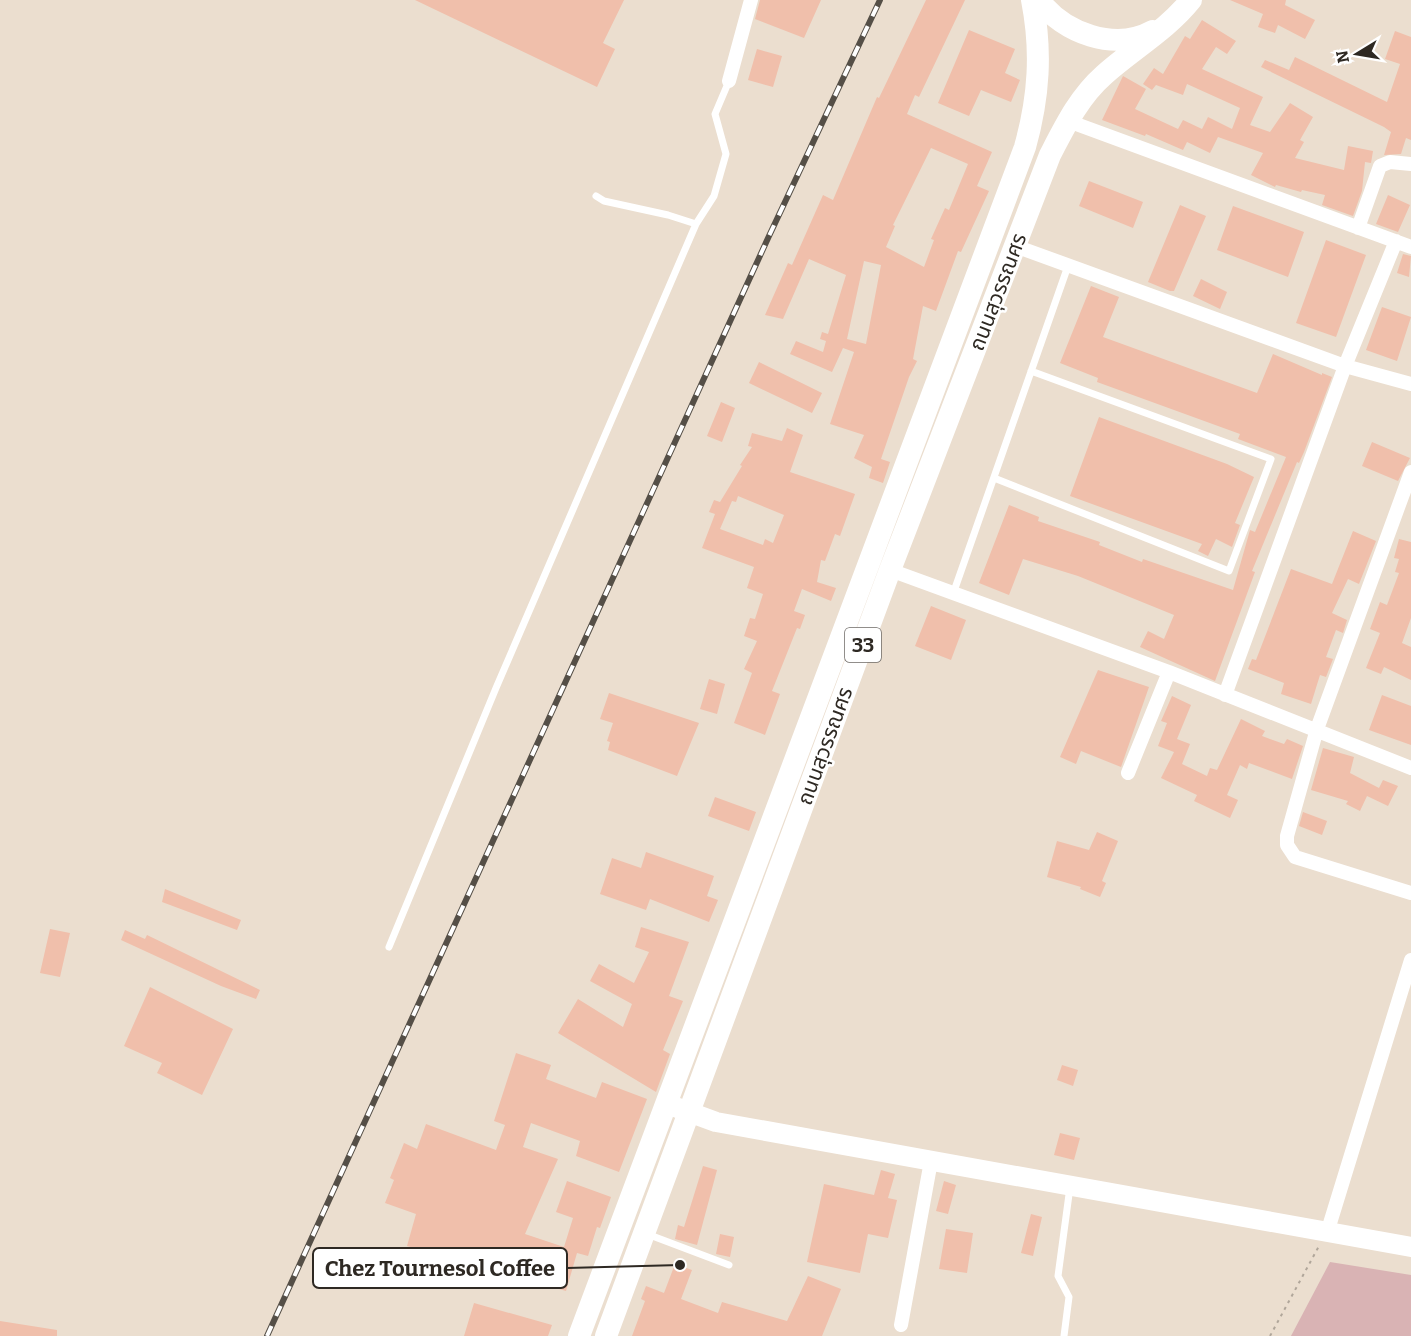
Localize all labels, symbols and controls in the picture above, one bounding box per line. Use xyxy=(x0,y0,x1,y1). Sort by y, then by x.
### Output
north arrow xyxy=(1327,24,1387,84)
text: N xyxy=(1332,49,1353,65)
street label: ถนนสุวรรณศร xyxy=(964,230,1032,354)
road number: 33 xyxy=(845,628,881,662)
street label: ถนนสุวรรณศร xyxy=(792,683,858,809)
callout: Chez Tournesol Coffee xyxy=(313,1248,567,1288)
text: Chez Tournesol Coffee xyxy=(325,1255,555,1282)

